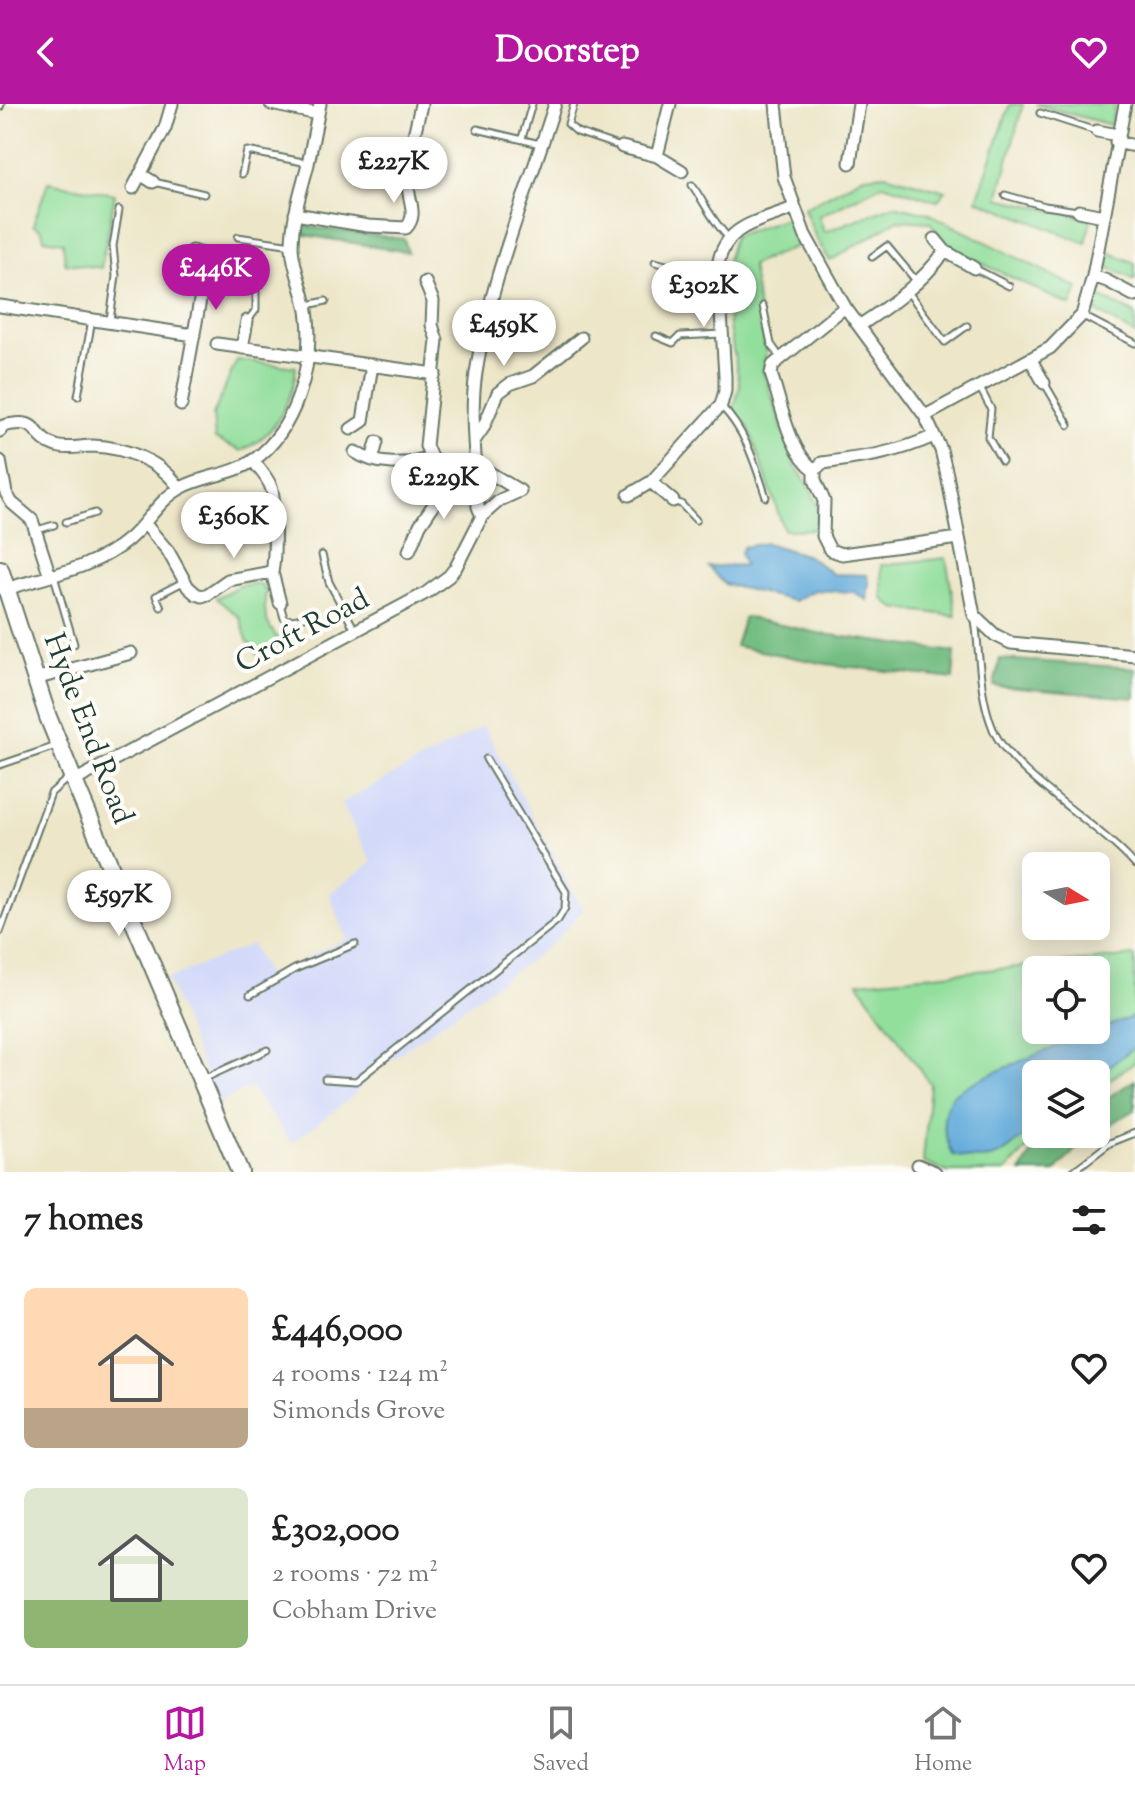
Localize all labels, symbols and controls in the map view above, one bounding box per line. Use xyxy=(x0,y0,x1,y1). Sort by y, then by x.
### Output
text: Doorstep xyxy=(495,26,640,78)
icon: back xyxy=(24,30,68,74)
icon: heart xyxy=(1067,30,1111,74)
pin: £227K xyxy=(338,137,450,205)
text: £227K xyxy=(359,144,429,181)
pin: £446K xyxy=(160,244,272,312)
text: £446K xyxy=(180,251,252,288)
pin: £302K xyxy=(648,261,760,329)
text: £302K xyxy=(669,268,739,305)
pin: £459K xyxy=(448,300,560,368)
text: £459K xyxy=(470,307,538,344)
pin: £229K xyxy=(388,453,500,521)
text: £229K xyxy=(409,460,479,497)
pin: £360K xyxy=(178,492,290,560)
text: £360K xyxy=(199,499,269,536)
street label: Croft Road xyxy=(229,579,378,685)
street label: Hyde End Road xyxy=(31,627,143,831)
north arrow xyxy=(1022,852,1110,940)
map controls xyxy=(1022,852,1110,1148)
pin: £597K xyxy=(63,870,175,938)
text: £597K xyxy=(85,877,153,914)
button: locate xyxy=(1022,956,1110,1044)
button: layers xyxy=(1022,1060,1110,1148)
text: 7 homes xyxy=(24,1196,143,1245)
icon: filters xyxy=(1067,1198,1111,1242)
text: £446,000 xyxy=(272,1307,403,1356)
icon: home xyxy=(88,1320,184,1416)
icon: heart xyxy=(1067,1346,1111,1390)
text: 4 rooms · 124 m² xyxy=(272,1356,448,1393)
text: Simonds Grove xyxy=(272,1393,445,1430)
text: £302,000 xyxy=(272,1507,399,1556)
icon: home xyxy=(88,1520,184,1616)
icon: heart xyxy=(1067,1546,1111,1590)
text: 2 rooms · 72 m² xyxy=(272,1556,438,1593)
text: Cobham Drive xyxy=(272,1593,437,1630)
tab: Map xyxy=(163,1701,207,1781)
tab: Saved xyxy=(532,1701,589,1781)
tab: Home xyxy=(915,1701,972,1781)

